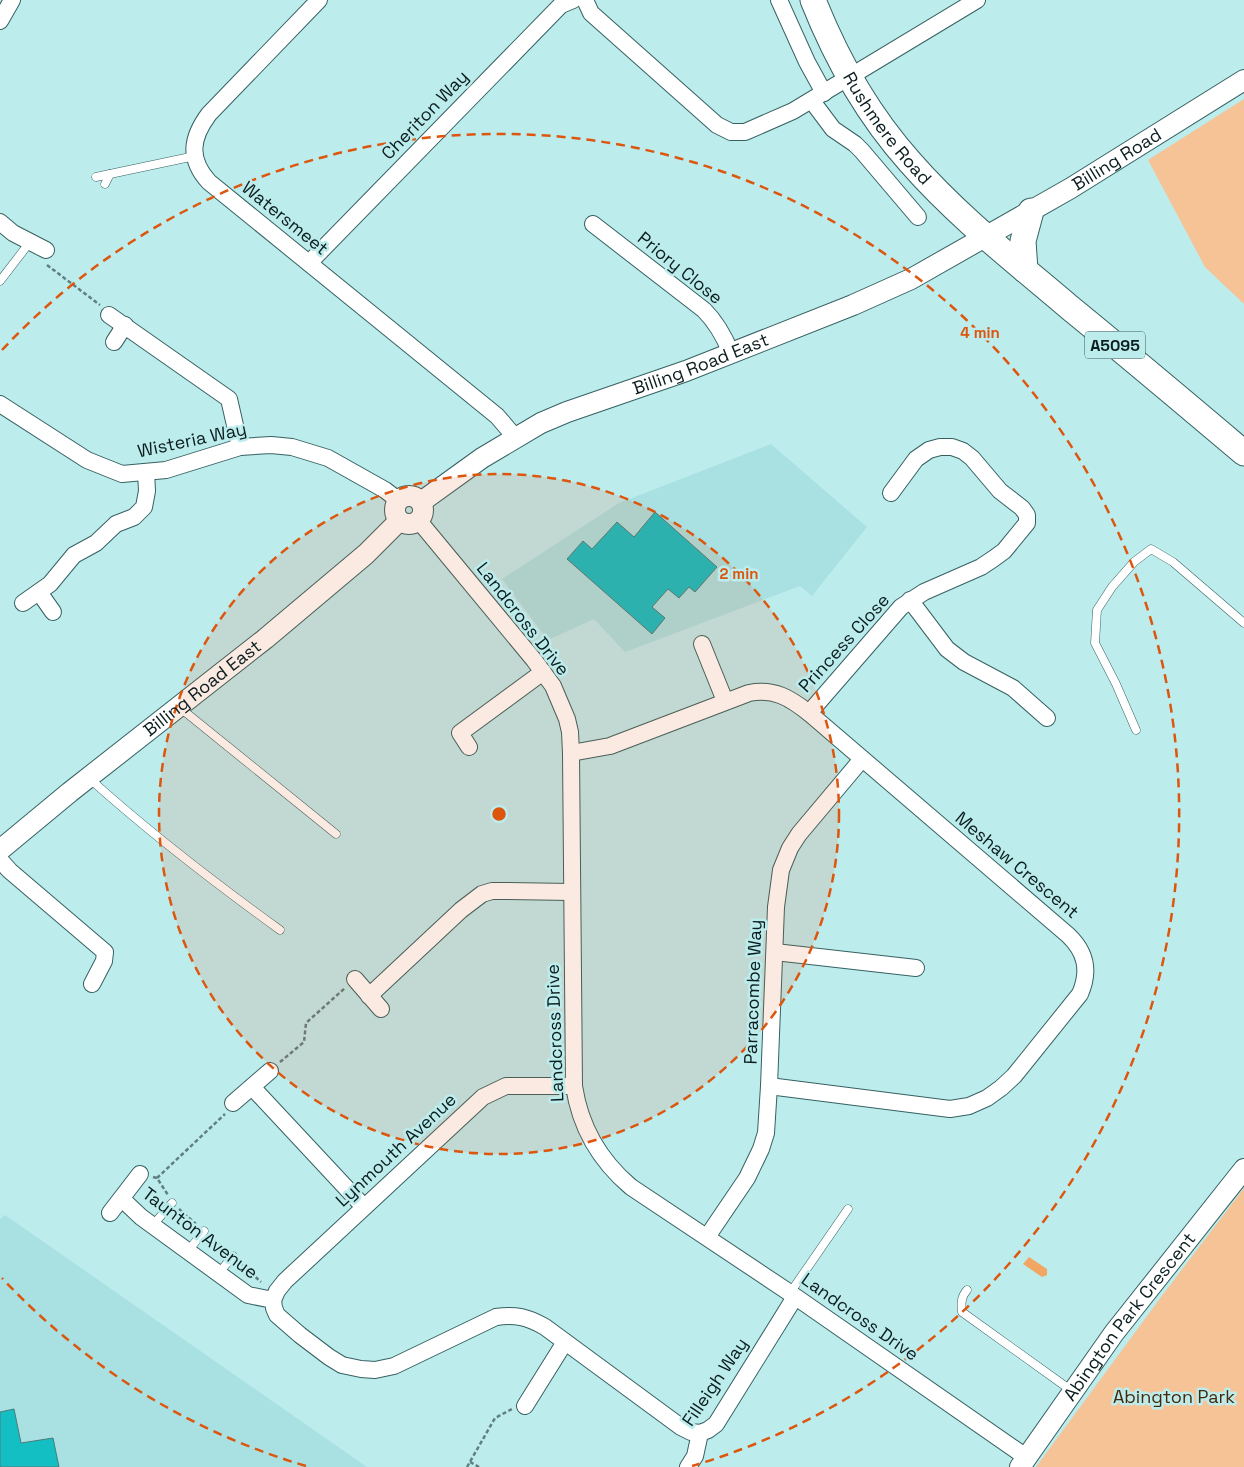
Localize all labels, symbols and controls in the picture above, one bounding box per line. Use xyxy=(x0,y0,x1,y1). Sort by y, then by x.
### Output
street label: Cheriton Way xyxy=(376,65,473,164)
street label: Rushmere Road xyxy=(838,68,937,189)
street label: Billing Road xyxy=(1068,123,1165,196)
street label: Watersmeet xyxy=(237,176,333,260)
street label: Priory Close xyxy=(633,226,728,309)
text: 4 min xyxy=(960,323,1000,342)
street label: Billing Road East xyxy=(629,328,772,400)
road number: A5095 xyxy=(1085,332,1145,358)
street label: Wisteria Way xyxy=(135,417,248,462)
street label: Landcross Drive xyxy=(472,557,575,680)
text: 2 min xyxy=(720,564,758,583)
street label: Princess Close xyxy=(793,588,894,697)
street label: Billing Road East xyxy=(138,634,266,741)
centre of rings xyxy=(490,805,508,823)
street label: Meshaw Crescent xyxy=(951,806,1084,923)
street label: Parracombe Way xyxy=(738,919,767,1065)
street label: Landcross Drive xyxy=(541,964,568,1102)
street label: Lynmouth Avenue xyxy=(331,1088,461,1211)
street label: Taunton Avenue xyxy=(138,1182,263,1284)
street label: Abington Park Crescent xyxy=(1060,1227,1200,1405)
street label: Landcross Drive xyxy=(797,1268,923,1366)
street label: Filleigh Way xyxy=(677,1333,753,1430)
park label: Abington Park xyxy=(1113,1386,1235,1408)

